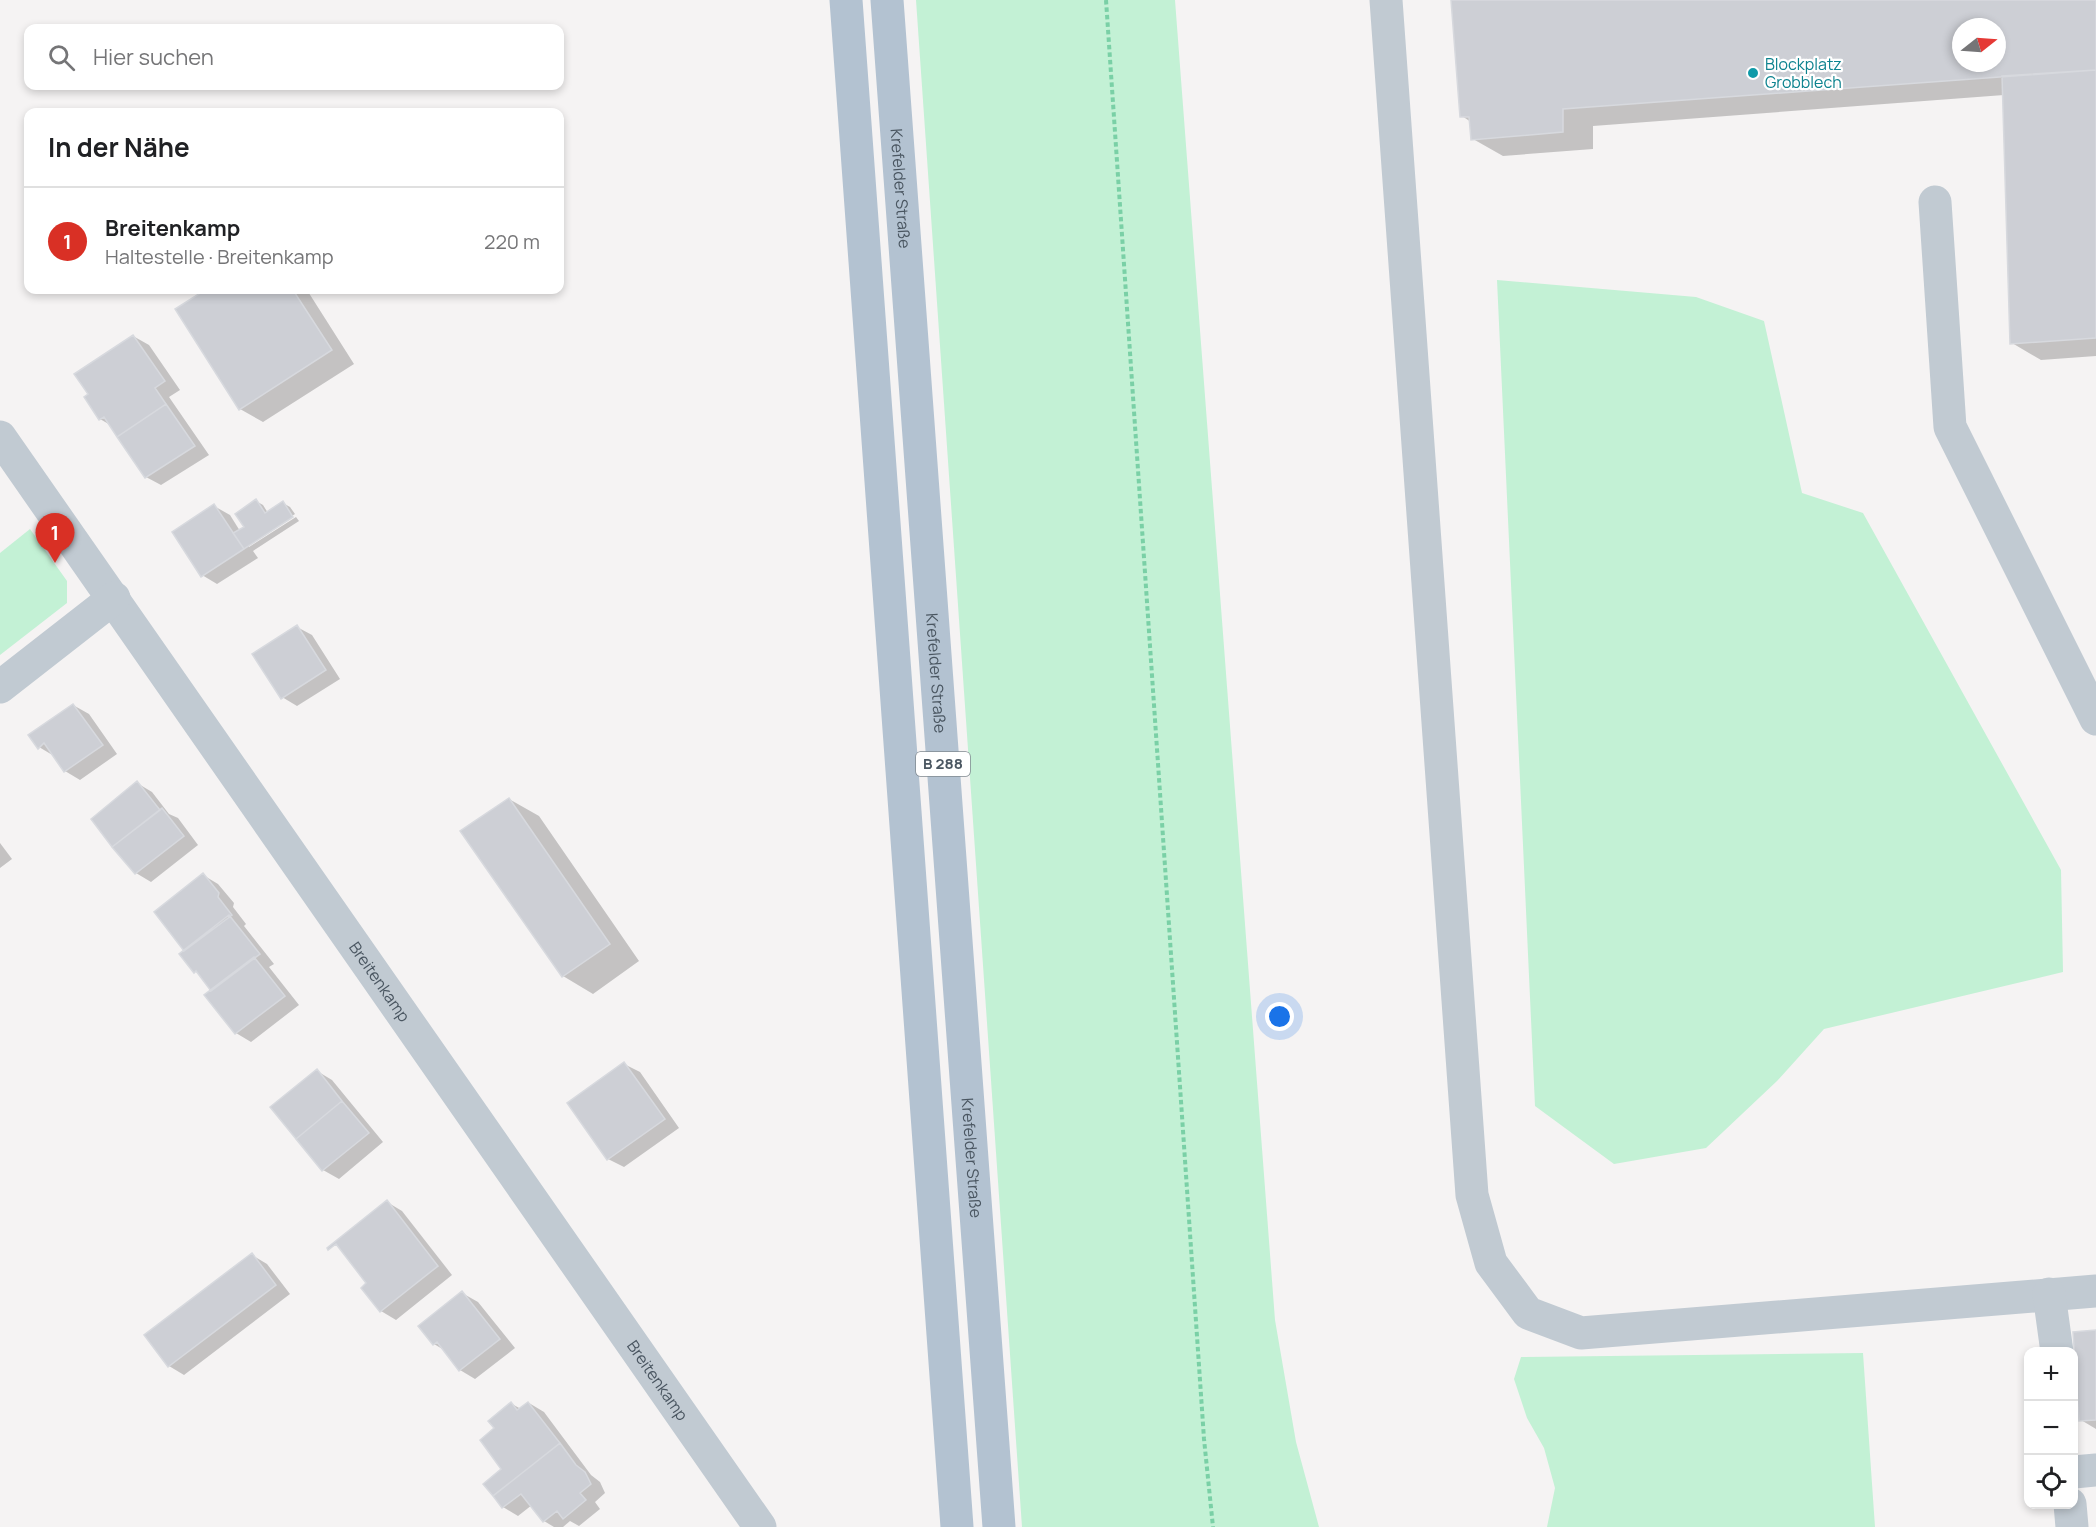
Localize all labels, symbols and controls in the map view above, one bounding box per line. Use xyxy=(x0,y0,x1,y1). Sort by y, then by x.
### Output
north arrow xyxy=(1952,18,2006,72)
search box xyxy=(24,24,564,90)
icon: search xyxy=(45,41,78,74)
text: Hier suchen xyxy=(93,42,214,72)
place label: Blockplatz Grobblech xyxy=(1765,53,1842,93)
marker: Blockplatz Grobblech xyxy=(1746,66,1760,80)
street label: Krefelder Straße xyxy=(885,128,916,249)
text: In der Nähe xyxy=(48,129,190,165)
text: Breitenkamp xyxy=(105,213,240,243)
text: 1 xyxy=(63,228,72,255)
text: 220 m xyxy=(484,228,540,255)
text: Haltestelle · Breitenkamp xyxy=(105,243,333,270)
pin: 1 xyxy=(36,514,74,563)
street label: Krefelder Straße xyxy=(921,612,952,734)
road number: B 288 xyxy=(916,752,970,776)
street label: Breitenkamp xyxy=(344,937,415,1026)
your location xyxy=(1265,1002,1294,1031)
street label: Krefelder Straße xyxy=(957,1097,987,1219)
street label: Breitenkamp xyxy=(622,1336,693,1425)
map controls xyxy=(2024,1347,2078,1509)
button: + xyxy=(2024,1347,2078,1401)
button: − xyxy=(2024,1401,2078,1455)
button: locate xyxy=(2024,1455,2078,1509)

